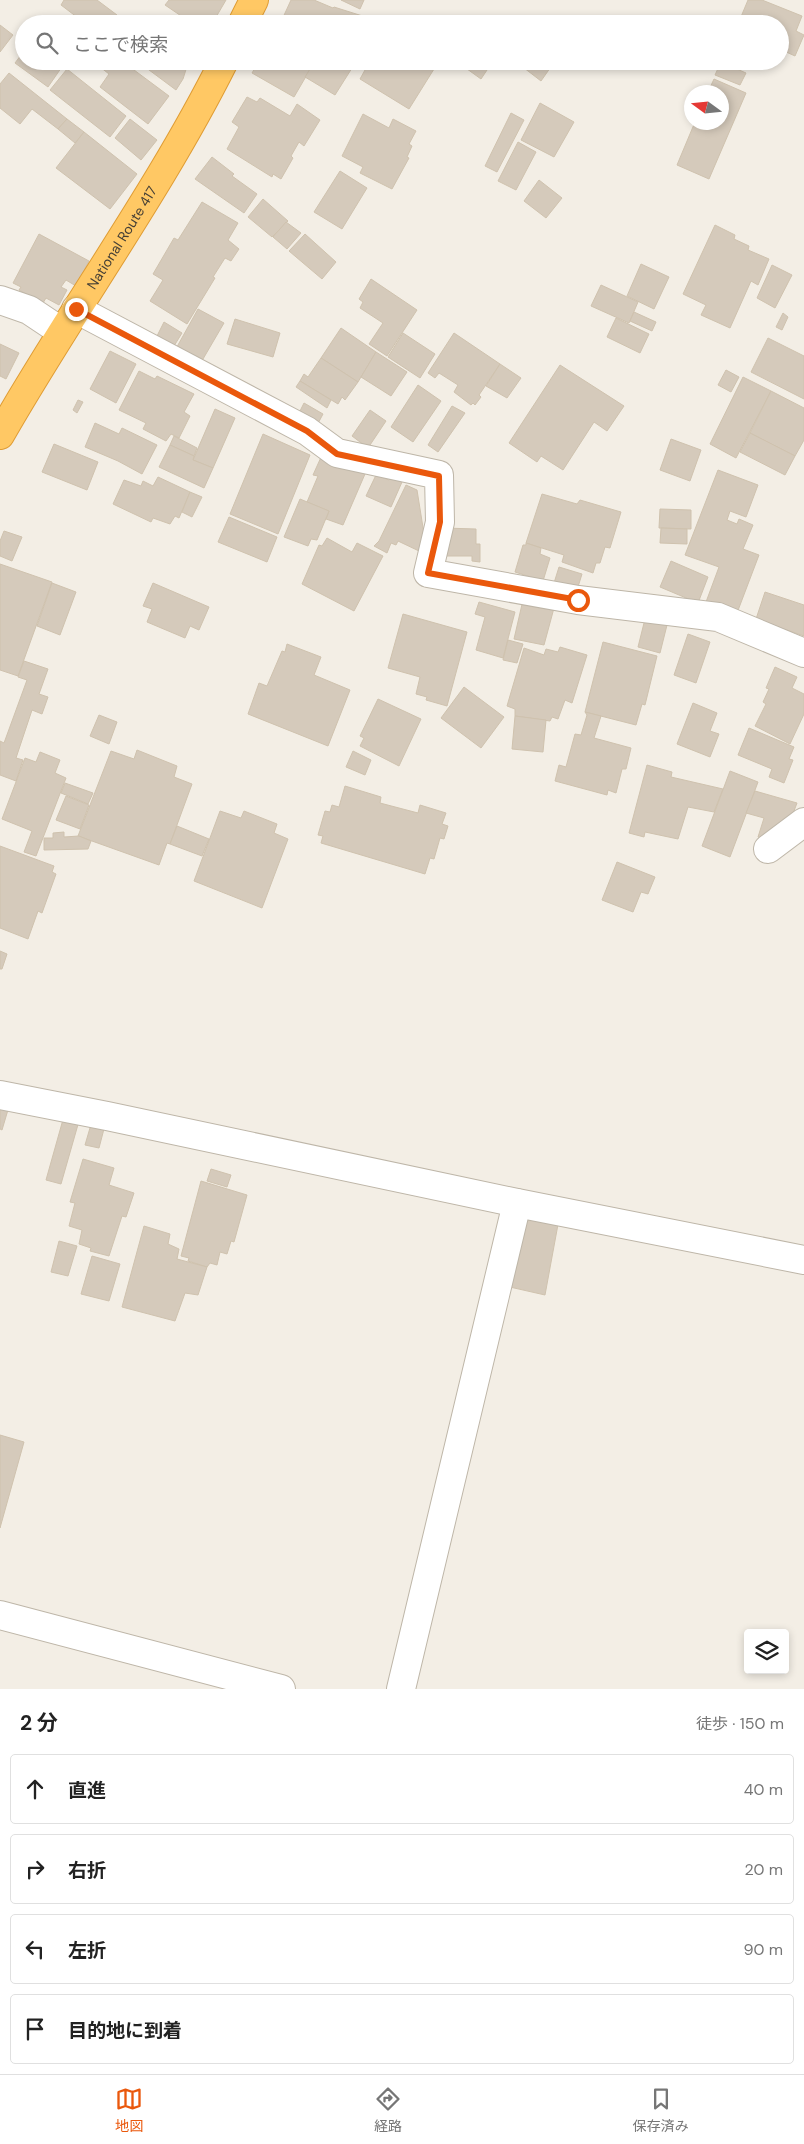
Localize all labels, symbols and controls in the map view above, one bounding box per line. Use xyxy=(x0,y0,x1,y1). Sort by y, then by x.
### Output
search box xyxy=(15,15,789,70)
icon: search xyxy=(33,29,61,57)
text: ここで検索 xyxy=(73,32,168,57)
north arrow xyxy=(684,85,729,130)
street label: National Route 417 xyxy=(83,183,161,293)
route end xyxy=(65,298,88,321)
route start xyxy=(567,589,590,612)
map controls xyxy=(744,1629,789,1674)
button: layers xyxy=(744,1629,789,1674)
text: 2 分 xyxy=(20,1709,58,1737)
text: 徒歩 · 150 m xyxy=(696,1713,784,1734)
icon: ahead xyxy=(21,1775,49,1803)
text: 直進 xyxy=(68,1778,106,1803)
text: 40 m xyxy=(744,1779,783,1800)
icon: right xyxy=(21,1855,49,1883)
text: 右折 xyxy=(68,1858,106,1883)
text: 20 m xyxy=(744,1859,783,1880)
icon: left xyxy=(21,1935,49,1963)
text: 左折 xyxy=(68,1938,106,1963)
text: 90 m xyxy=(743,1939,783,1960)
icon: arrive xyxy=(21,2015,49,2043)
text: 目的地に到着 xyxy=(68,2018,182,2043)
tab: 地図 xyxy=(115,2085,143,2135)
tab: 経路 xyxy=(374,2085,402,2135)
tab: 保存済み xyxy=(633,2085,689,2135)

